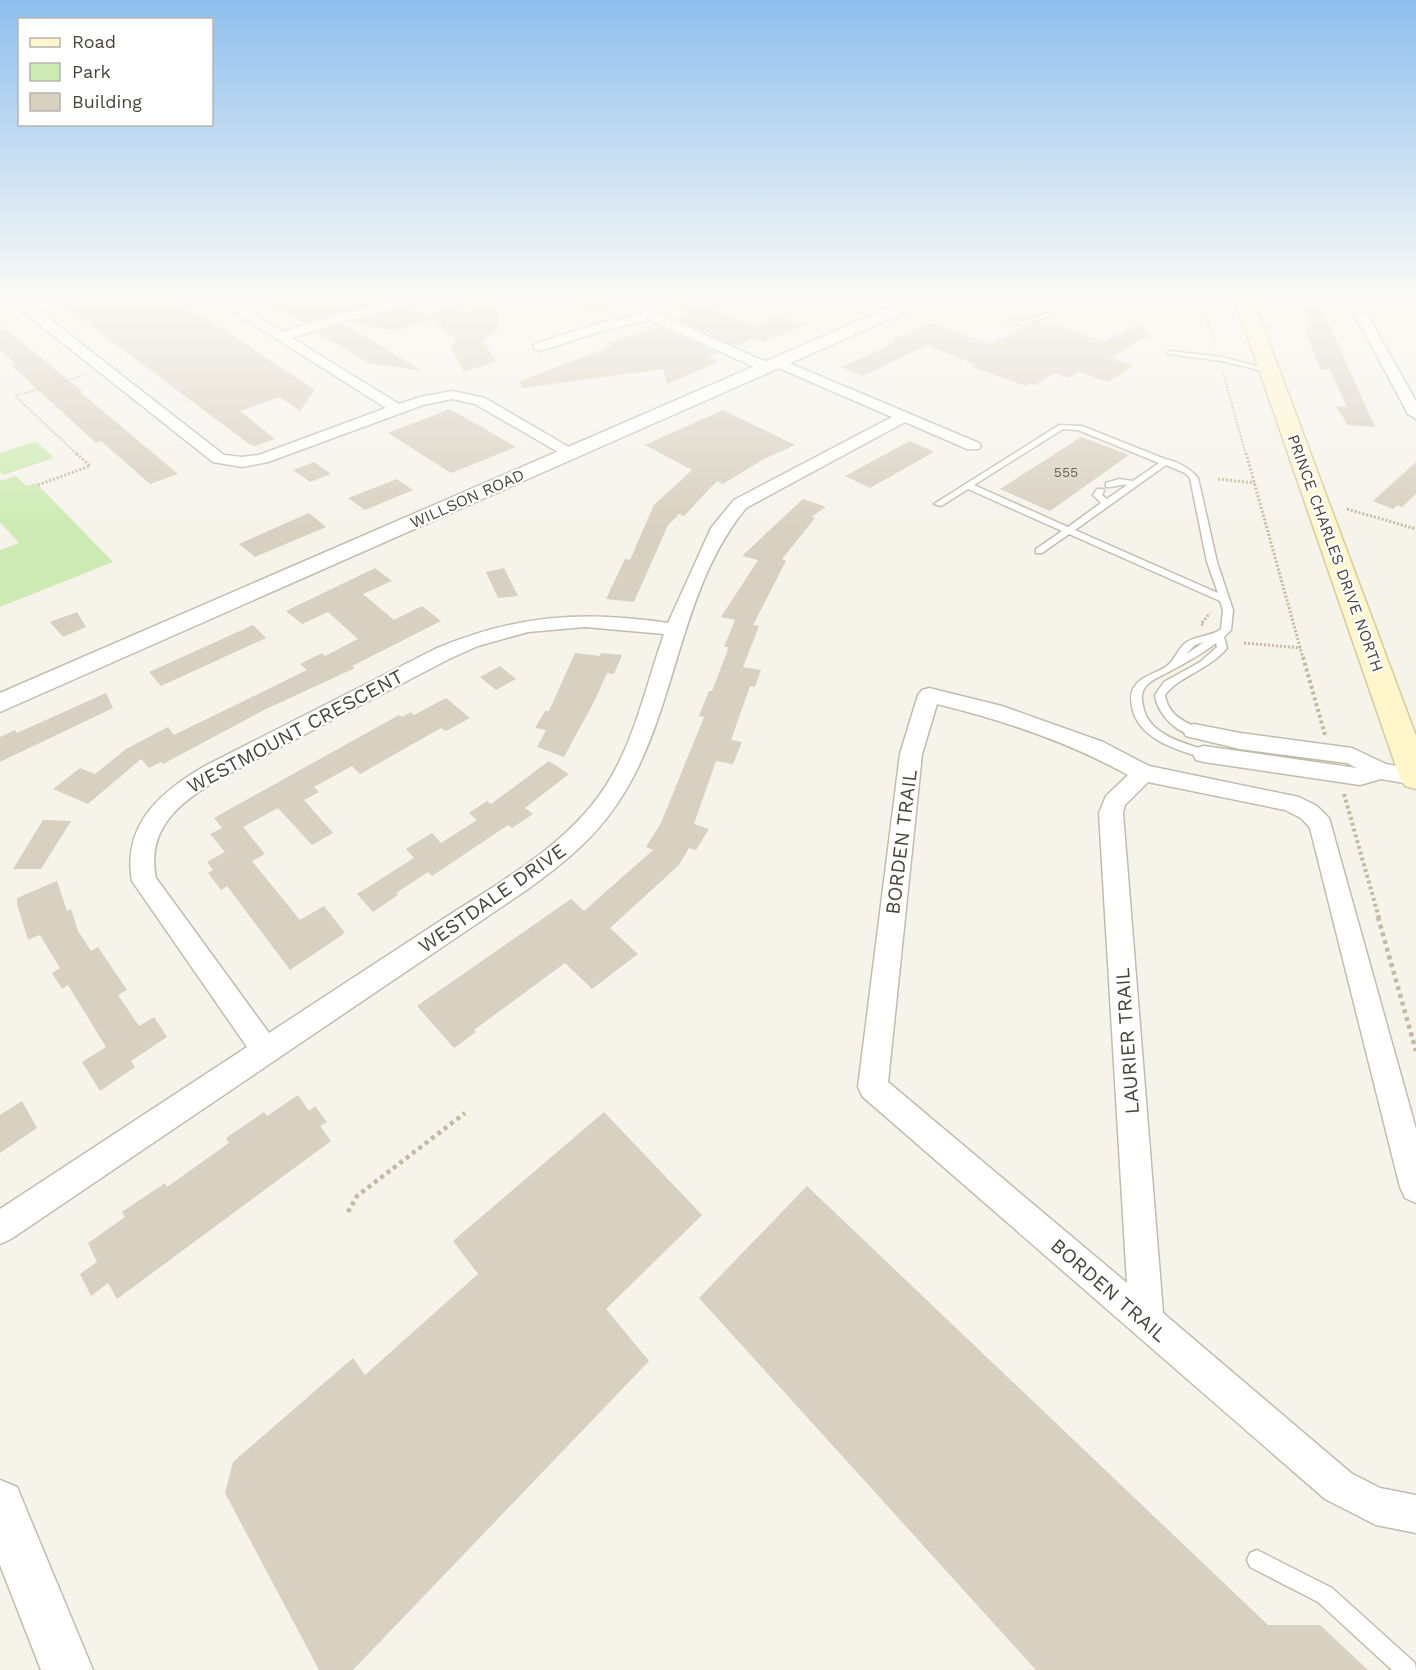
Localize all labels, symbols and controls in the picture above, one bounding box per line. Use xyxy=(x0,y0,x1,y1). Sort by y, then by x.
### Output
legend xyxy=(18,18,213,126)
text: Road xyxy=(72,31,116,52)
text: Park xyxy=(72,61,111,82)
text: Building xyxy=(72,91,142,112)
street label: PRINCE CHARLES DRIVE NORTH xyxy=(1284,432,1387,674)
house number: 555 xyxy=(1054,464,1078,480)
street label: WILLSON ROAD xyxy=(407,465,527,532)
street label: WESTMOUNT CRESCENT xyxy=(183,664,407,798)
street label: BORDEN TRAIL xyxy=(880,768,922,916)
street label: WESTDALE DRIVE xyxy=(414,838,570,958)
street label: LAURIER TRAIL xyxy=(1110,967,1144,1115)
street label: BORDEN TRAIL xyxy=(1046,1233,1172,1347)

